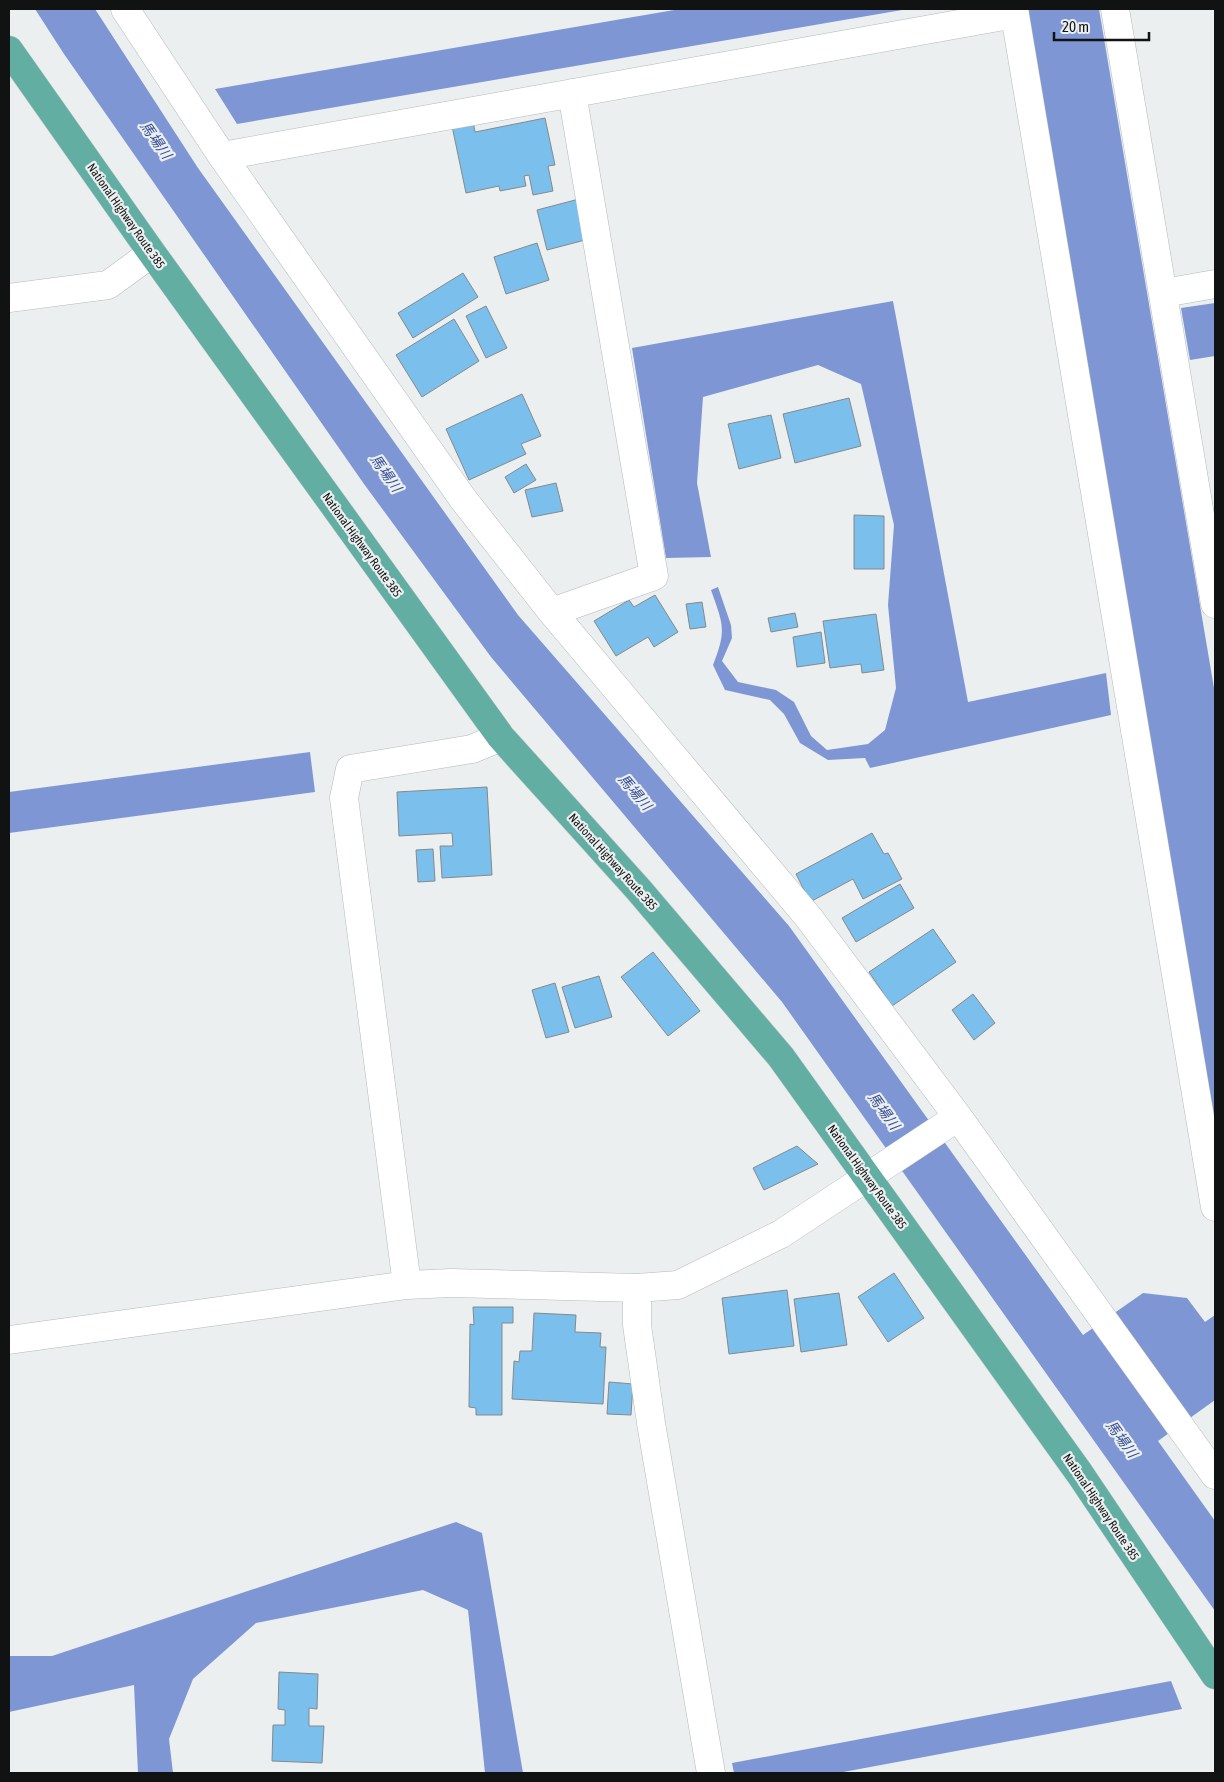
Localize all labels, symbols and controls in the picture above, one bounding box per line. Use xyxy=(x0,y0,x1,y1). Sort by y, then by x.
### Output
scale bar xyxy=(1054,10,1149,42)
text: 20 m xyxy=(1062,18,1089,35)
water label: 馬場川 xyxy=(137,118,176,163)
street label: National Highway Route 385 xyxy=(84,161,168,271)
water label: 馬場川 xyxy=(367,451,406,496)
street label: National Highway Route 385 xyxy=(319,490,405,600)
water label: 馬場川 xyxy=(615,771,656,815)
street label: National Highway Route 385 xyxy=(566,811,660,913)
water label: 馬場川 xyxy=(865,1089,904,1134)
street label: National Highway Route 385 xyxy=(824,1122,910,1232)
water label: 馬場川 xyxy=(1103,1417,1142,1462)
street label: National Highway Route 385 xyxy=(1060,1451,1142,1563)

